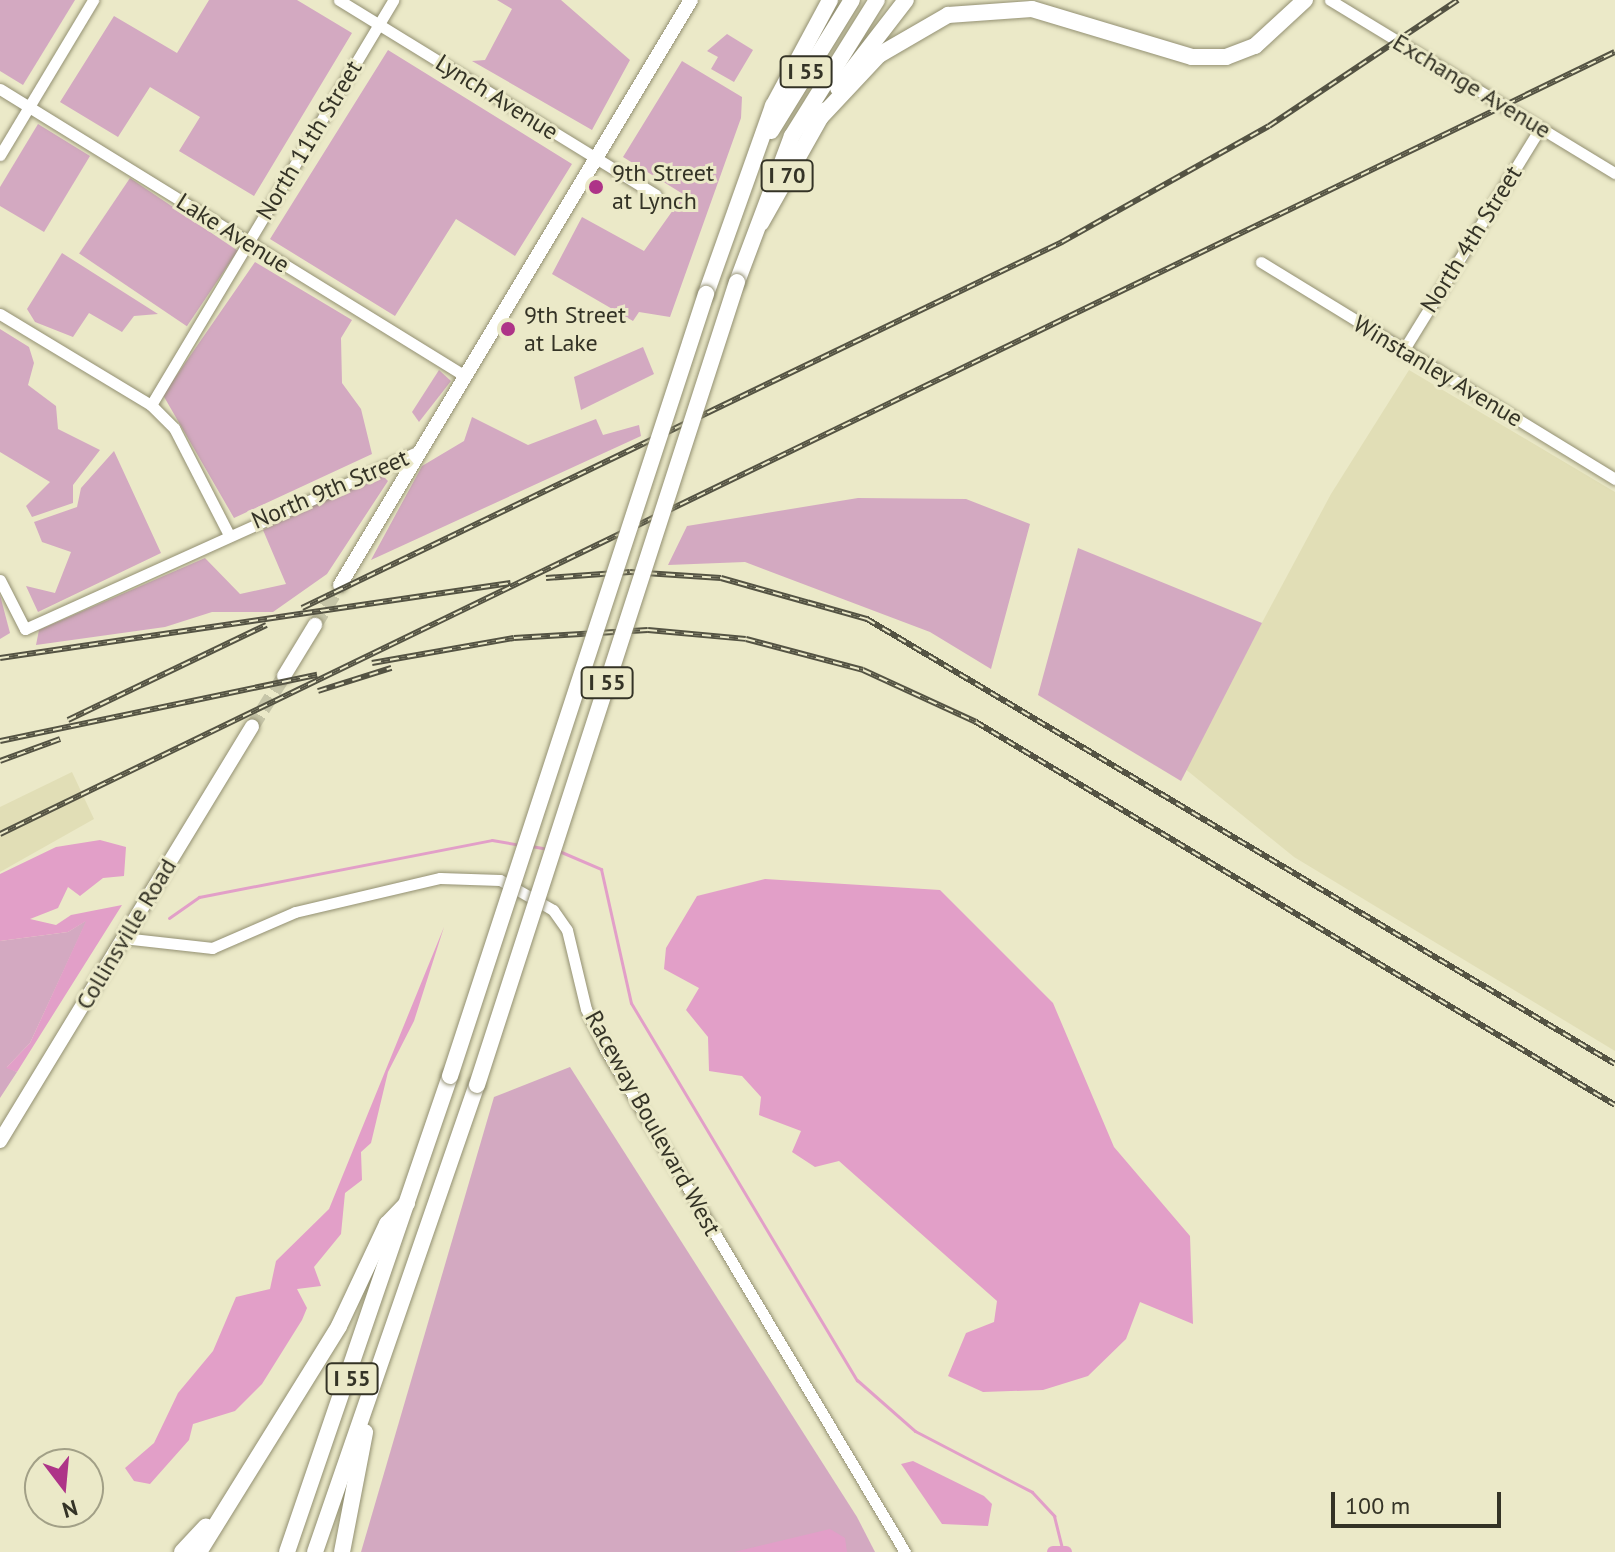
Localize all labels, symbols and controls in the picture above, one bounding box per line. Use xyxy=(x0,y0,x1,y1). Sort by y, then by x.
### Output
street label: Exchange Avenue xyxy=(1387,27,1557,145)
street label: Lynch Avenue xyxy=(430,48,564,146)
road number: I 55 xyxy=(778,54,834,90)
street label: North 11th Street xyxy=(250,55,368,225)
road number: I 70 xyxy=(759,158,815,194)
place label: 9th Street at Lynch xyxy=(612,159,714,215)
street label: North 4th Street xyxy=(1414,160,1528,318)
marker: 9th Street at Lynch xyxy=(587,178,605,196)
street label: Lake Avenue xyxy=(171,187,295,279)
place label: 9th Street at Lake xyxy=(524,301,626,357)
street label: Winstanley Avenue xyxy=(1347,309,1529,433)
marker: 9th Street at Lake xyxy=(499,320,517,338)
street label: North 9th Street xyxy=(247,443,413,535)
road number: I 55 xyxy=(579,665,635,701)
street label: Collinsville Road xyxy=(70,853,182,1015)
street label: Raceway Boulevard West xyxy=(579,1005,727,1241)
road number: I 55 xyxy=(324,1361,380,1397)
north arrow xyxy=(24,1448,104,1528)
scale bar xyxy=(1335,1476,1505,1526)
text: 100 m xyxy=(1345,1490,1410,1521)
text: N xyxy=(59,1494,81,1525)

